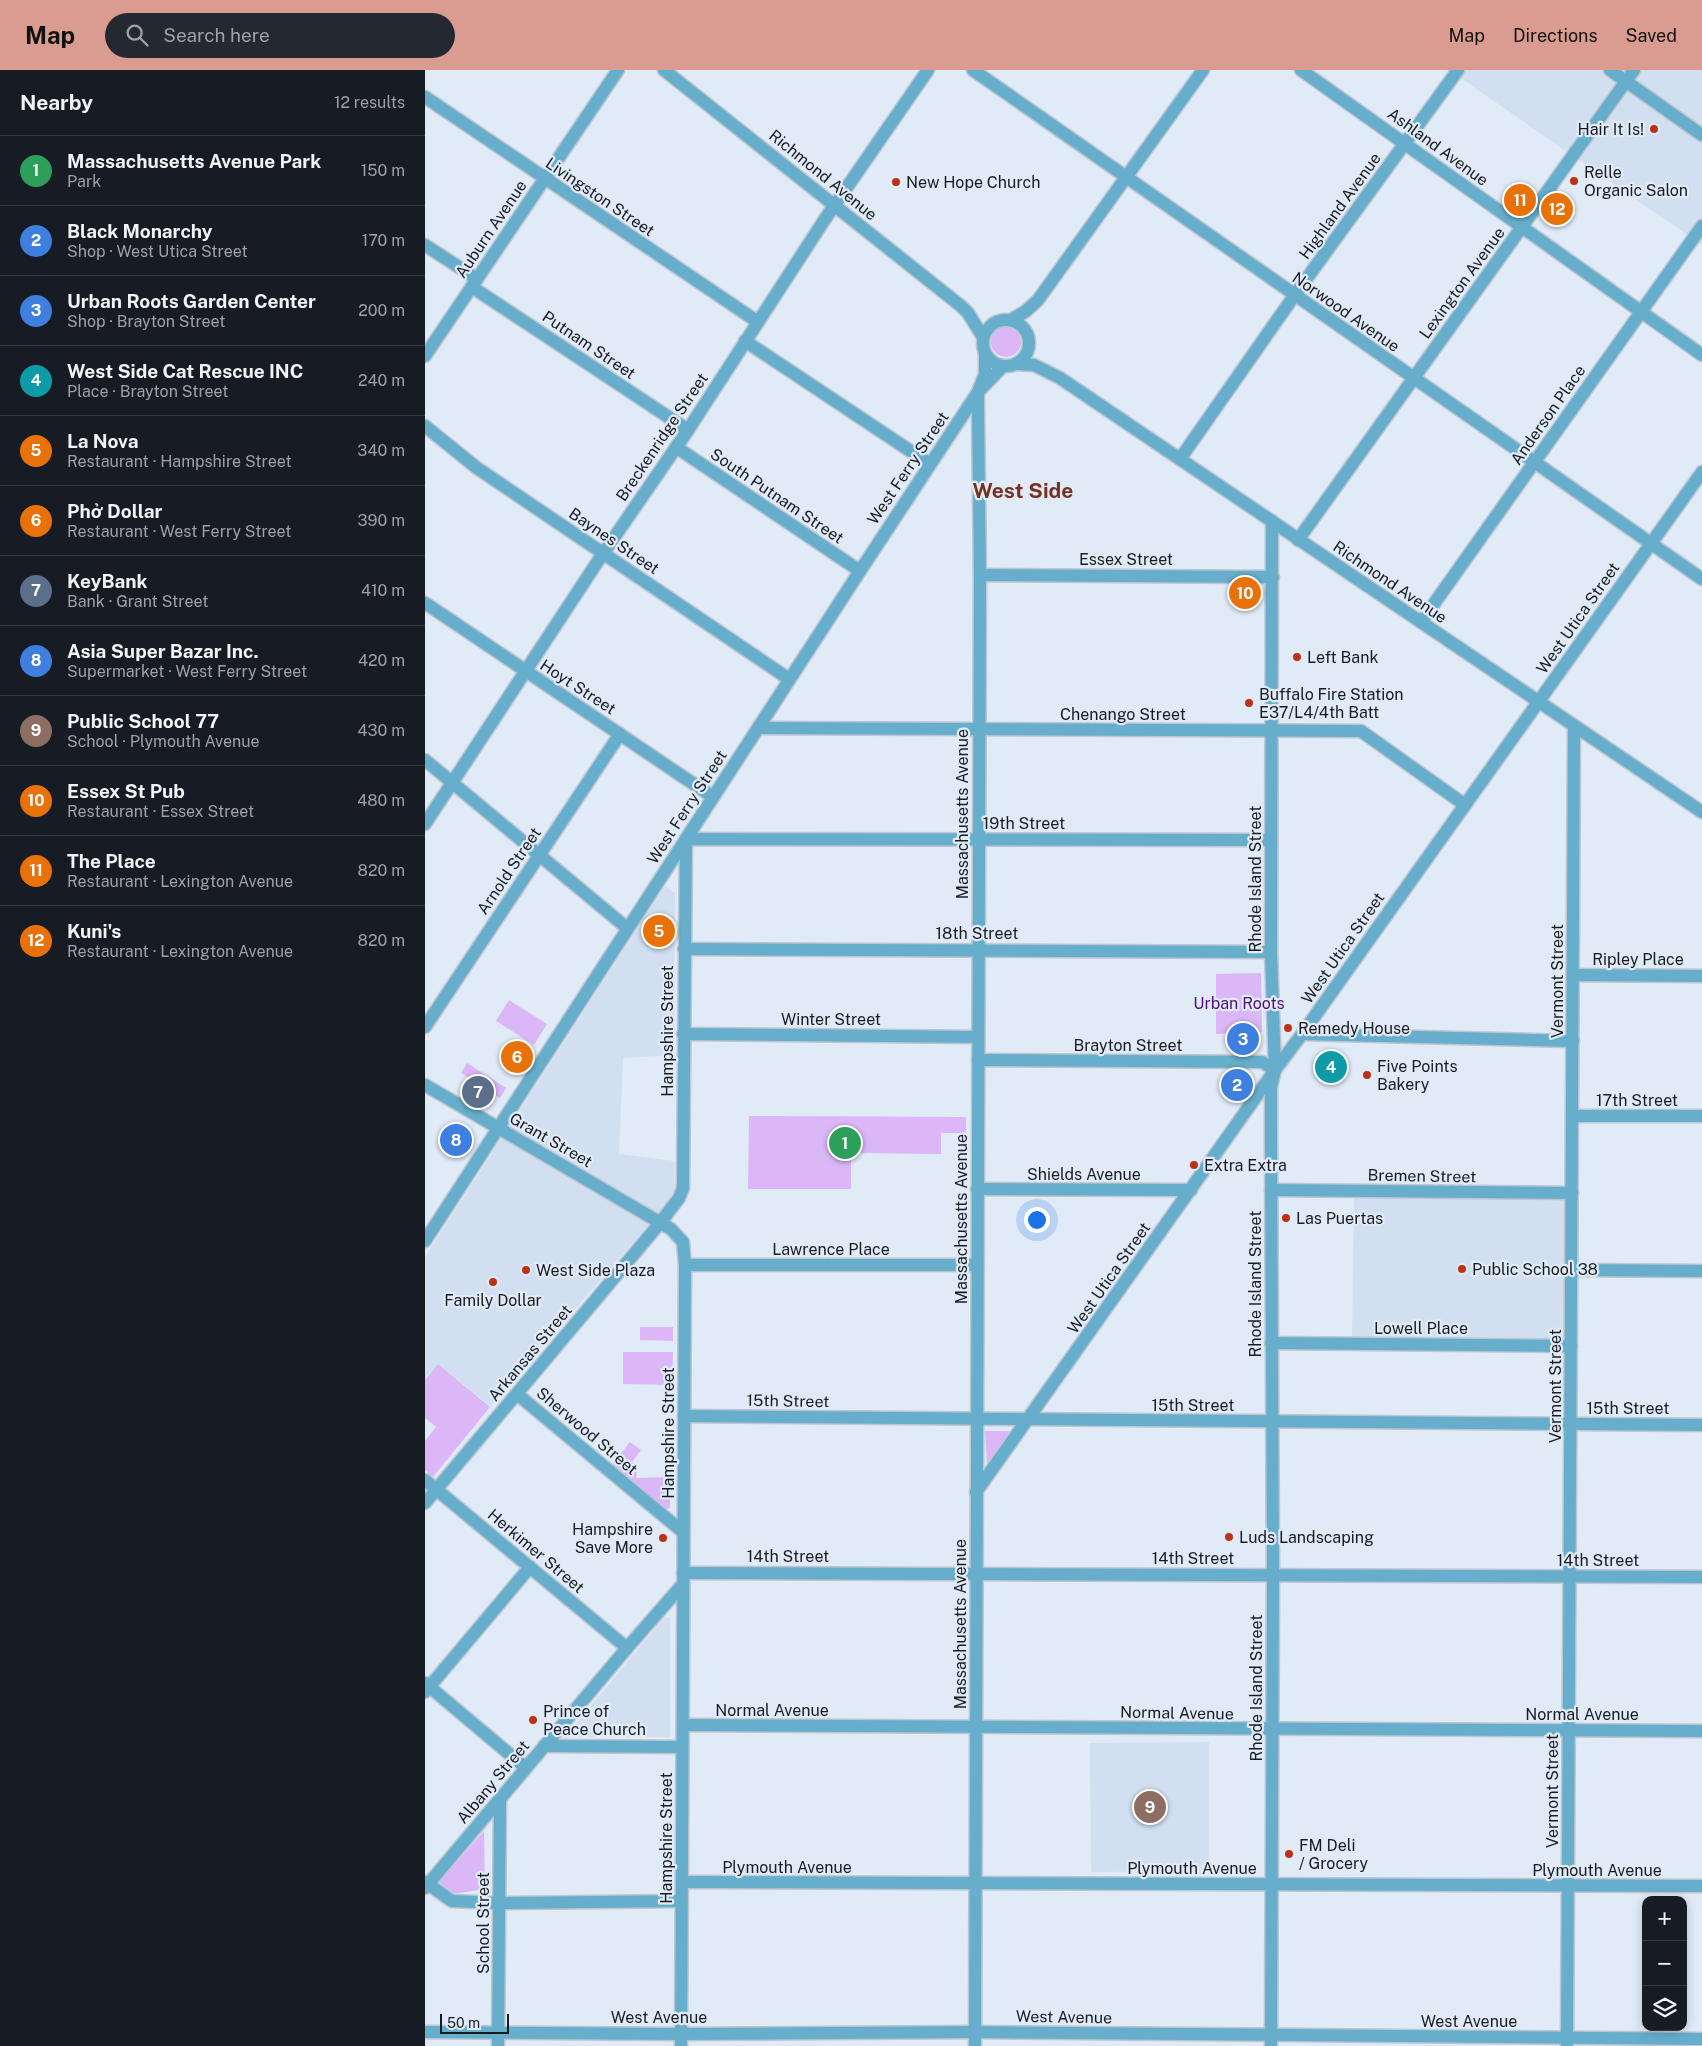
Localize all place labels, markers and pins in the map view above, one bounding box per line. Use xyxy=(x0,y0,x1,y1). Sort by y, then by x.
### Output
place label: Hair It Is! xyxy=(1578,120,1644,139)
marker: Hair It Is! xyxy=(1648,123,1660,135)
place label: Relle Organic Salon xyxy=(1584,163,1688,200)
place label: New Hope Church xyxy=(906,173,1040,192)
marker: Relle Organic Salon xyxy=(1568,175,1580,187)
marker: New Hope Church xyxy=(890,176,902,188)
pin: 11 xyxy=(1504,181,1536,219)
pin: 12 xyxy=(1541,190,1573,228)
pin: 10 xyxy=(1229,574,1261,612)
place label: Left Bank xyxy=(1307,648,1378,667)
marker: Left Bank xyxy=(1291,651,1303,663)
place label: Buffalo Fire Station E37/L4/4th Batt xyxy=(1259,685,1404,722)
marker: Buffalo Fire Station E37/L4/4th Batt xyxy=(1243,697,1255,709)
pin: 5 xyxy=(643,912,675,950)
place label: Remedy House xyxy=(1298,1019,1410,1038)
pin: 3 xyxy=(1227,1020,1259,1058)
marker: Remedy House xyxy=(1282,1022,1294,1034)
pin: 6 xyxy=(501,1038,533,1076)
pin: 4 xyxy=(1315,1048,1347,1086)
place label: Five Points Bakery xyxy=(1377,1057,1458,1094)
pin: 2 xyxy=(1221,1066,1253,1104)
marker: Five Points Bakery xyxy=(1361,1069,1373,1081)
pin: 7 xyxy=(462,1073,494,1111)
pin: 8 xyxy=(440,1121,472,1159)
pin: 1 xyxy=(829,1124,861,1162)
place label: Extra Extra xyxy=(1204,1156,1287,1175)
marker: Extra Extra xyxy=(1188,1159,1200,1171)
place label: Las Puertas xyxy=(1296,1209,1383,1228)
marker: Las Puertas xyxy=(1280,1212,1292,1224)
place label: Public School 38 xyxy=(1472,1260,1598,1279)
place label: West Side Plaza xyxy=(536,1261,655,1280)
marker: Public School 38 xyxy=(1456,1263,1468,1275)
marker: West Side Plaza xyxy=(520,1264,532,1276)
marker: Family Dollar xyxy=(487,1276,499,1288)
place label: Family Dollar xyxy=(444,1291,542,1310)
place label: Hampshire Save More xyxy=(572,1520,653,1557)
place label: Luds Landscaping xyxy=(1239,1528,1374,1547)
marker: Luds Landscaping xyxy=(1223,1531,1235,1543)
marker: Hampshire Save More xyxy=(657,1532,669,1544)
place label: Prince of Peace Church xyxy=(543,1702,646,1739)
marker: Prince of Peace Church xyxy=(527,1714,539,1726)
pin: 9 xyxy=(1134,1788,1166,1826)
place label: FM Deli / Grocery xyxy=(1299,1836,1369,1873)
marker: FM Deli / Grocery xyxy=(1283,1848,1295,1860)

